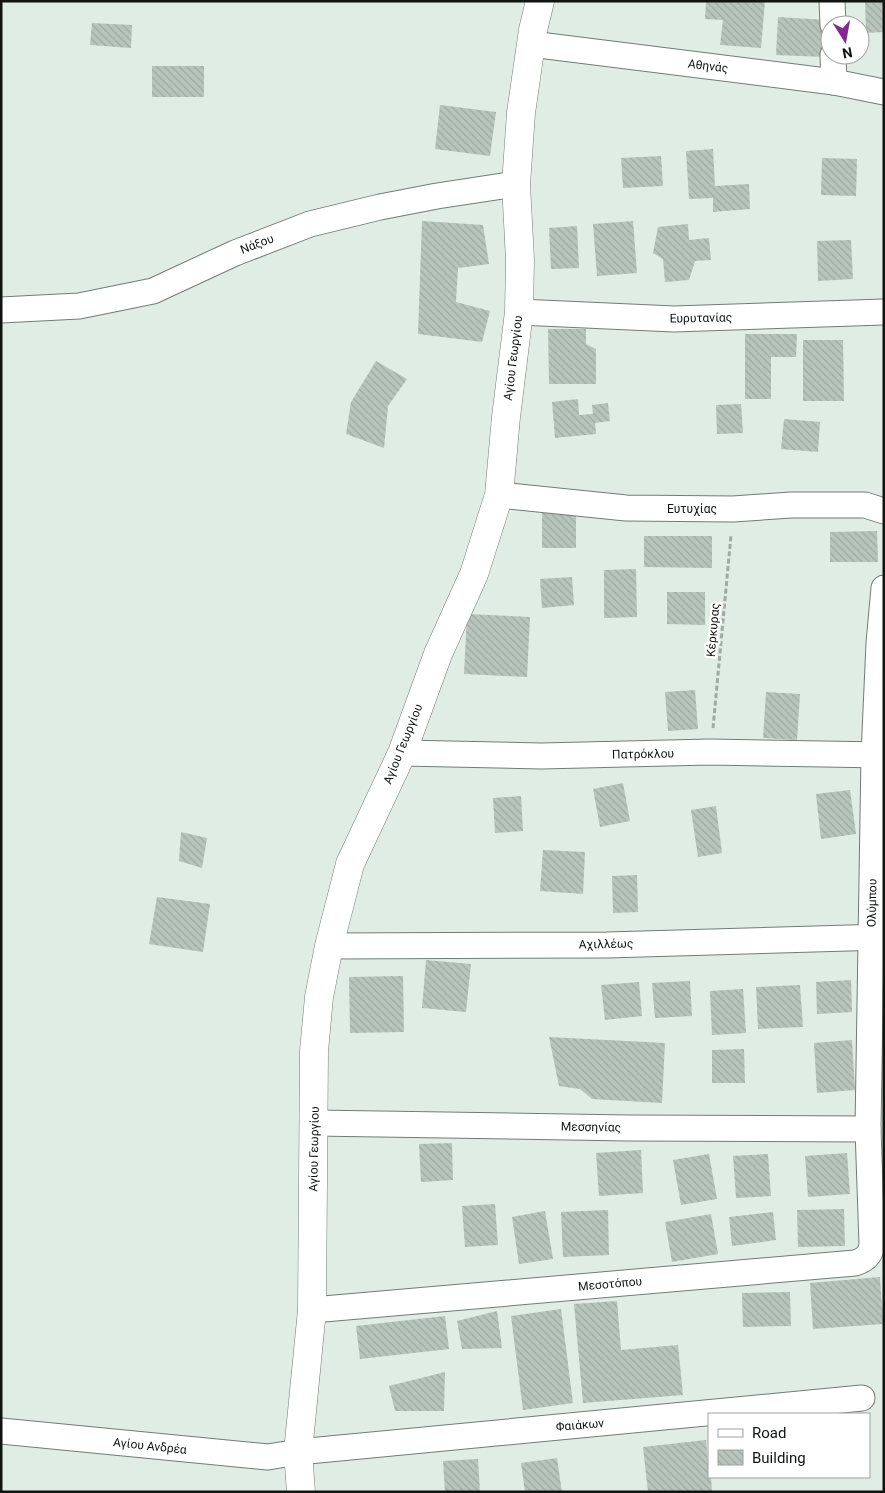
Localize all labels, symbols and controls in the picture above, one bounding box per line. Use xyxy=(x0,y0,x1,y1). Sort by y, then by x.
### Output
north arrow xyxy=(820,15,870,65)
text: N xyxy=(841,44,854,62)
street label: Αθηνάς xyxy=(687,57,729,75)
street label: Νάξου xyxy=(238,231,276,258)
street label: Ευρυτανίας xyxy=(670,310,732,326)
street label: Αγίου Γεωργίου xyxy=(501,315,525,401)
street label: Ευτυχίας xyxy=(667,502,717,516)
street label: Κέρκυρας xyxy=(704,602,722,658)
street label: Αγίου Γεωργίου xyxy=(380,702,426,786)
street label: Πατρόκλου xyxy=(612,746,674,762)
street label: Ολύμπου xyxy=(865,879,879,927)
street label: Αχιλλέως xyxy=(579,937,633,951)
street label: Αγίου Γεωργίου xyxy=(306,1106,322,1192)
street label: Μεσσηνίας xyxy=(561,1119,621,1135)
street label: Μεσοτόπου xyxy=(578,1274,642,1294)
legend xyxy=(708,1413,870,1478)
street label: Φαιάκων xyxy=(555,1416,605,1434)
text: Road xyxy=(752,1424,786,1442)
street label: Αγίου Ανδρέα xyxy=(112,1435,188,1457)
text: Building xyxy=(752,1449,806,1467)

